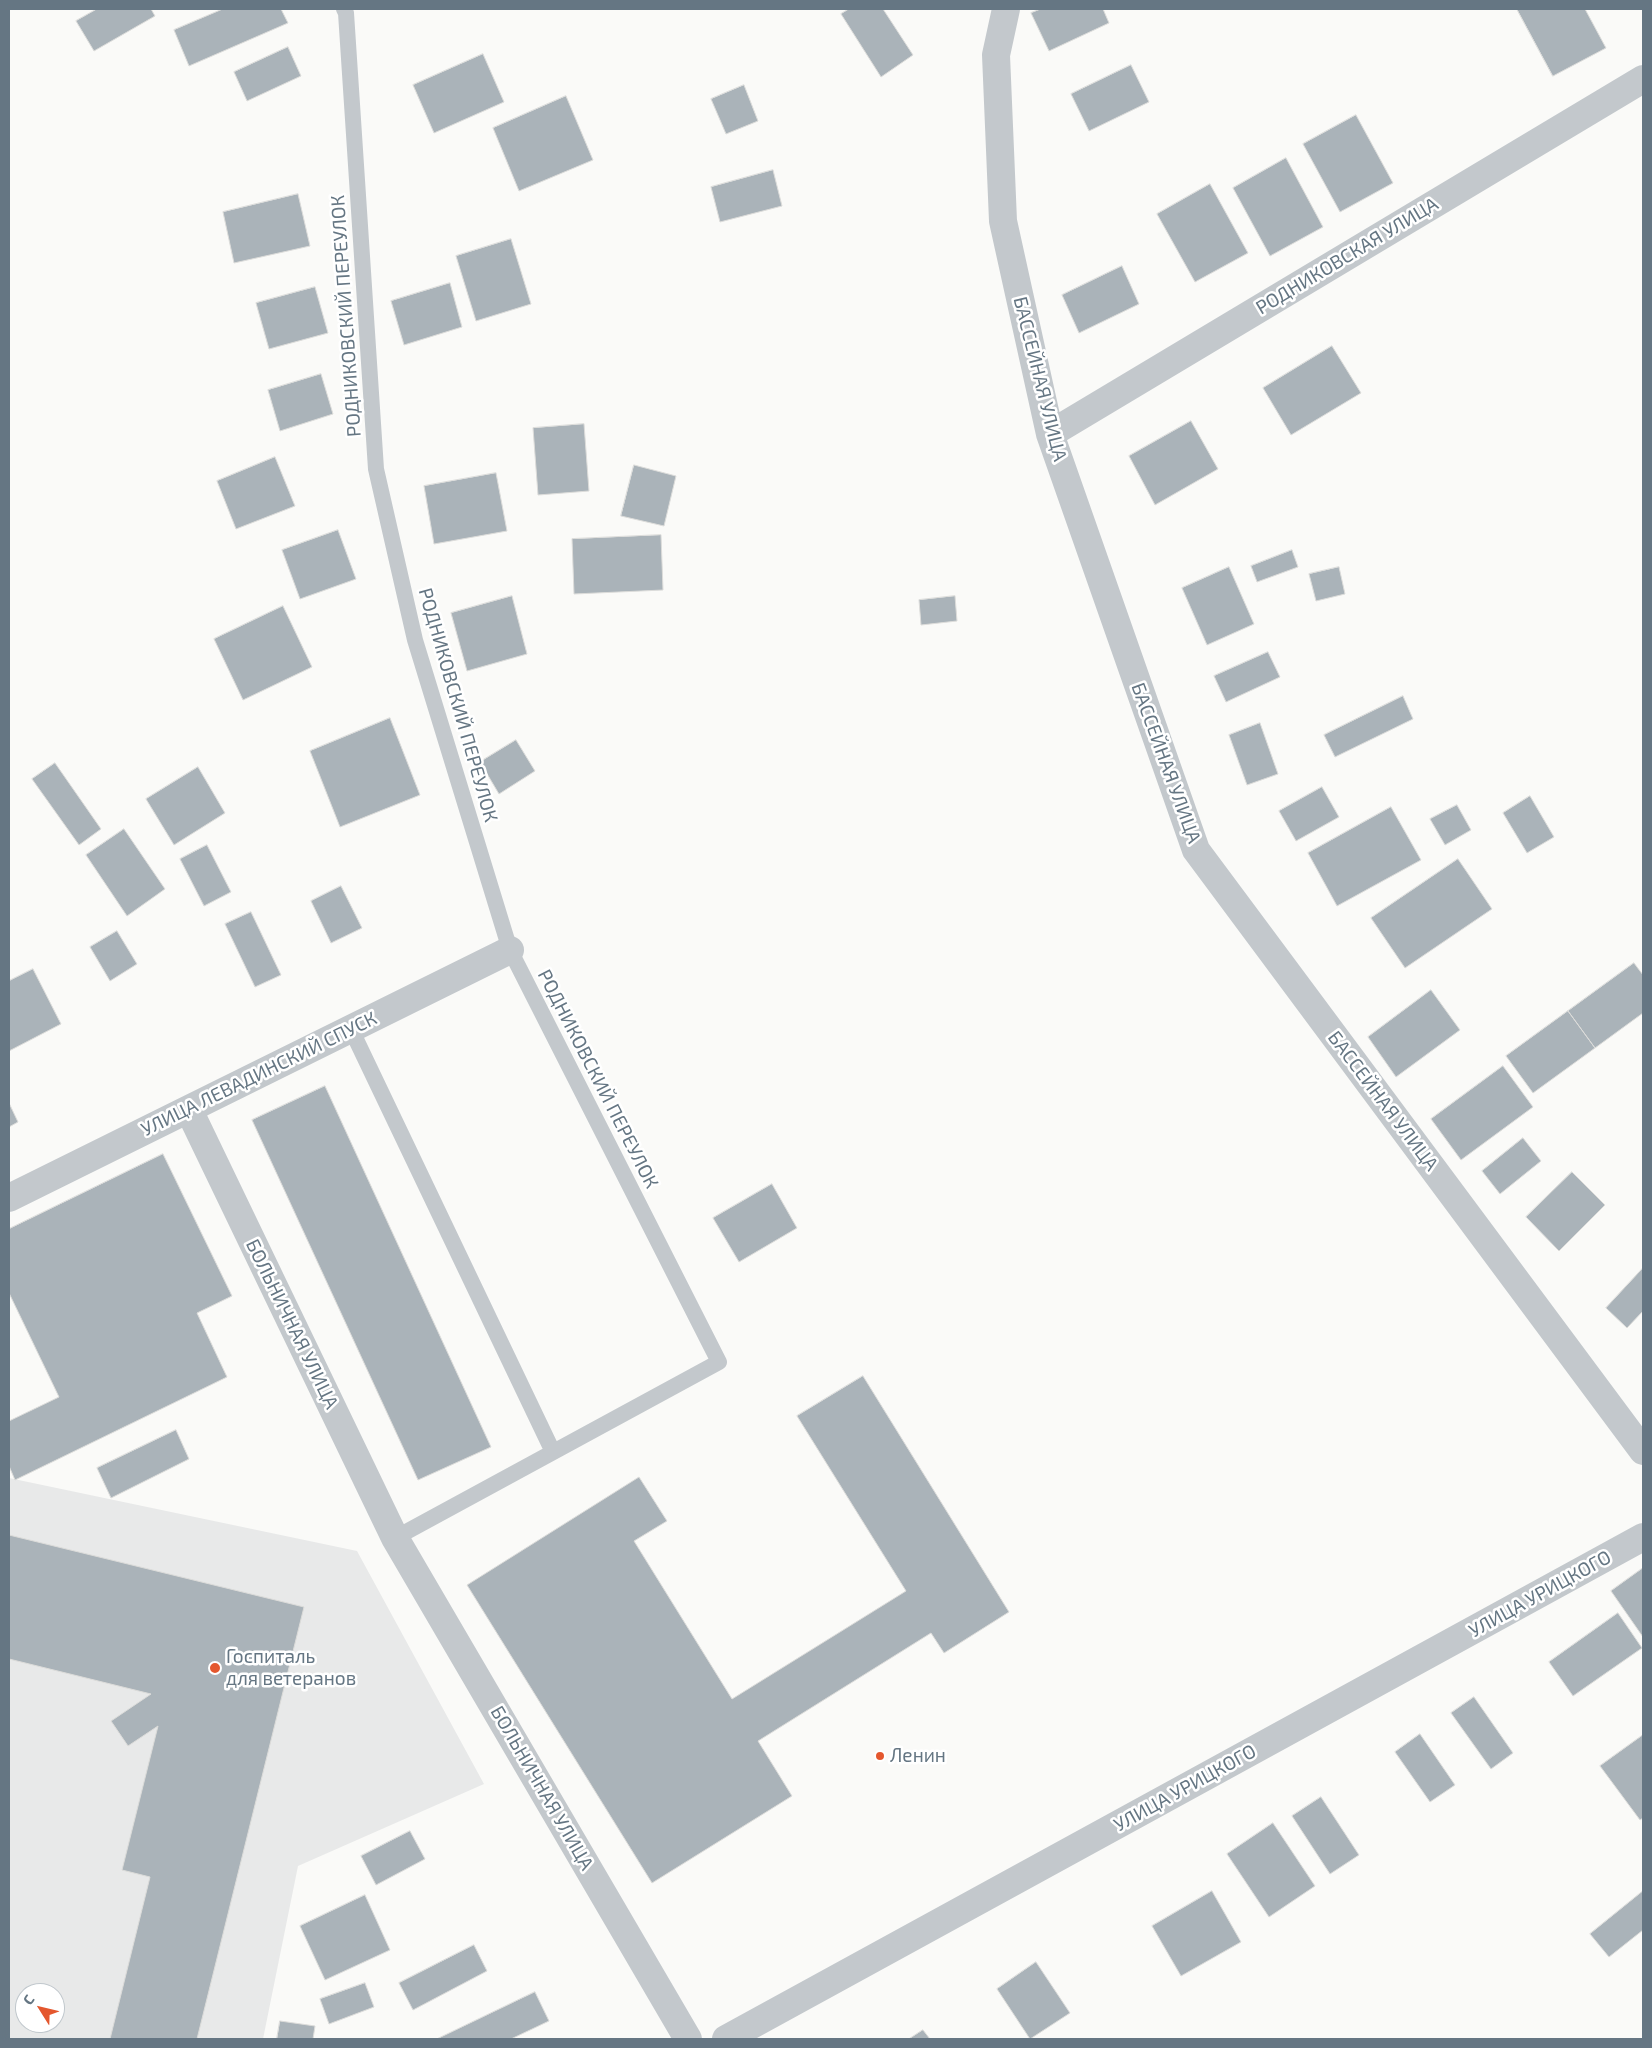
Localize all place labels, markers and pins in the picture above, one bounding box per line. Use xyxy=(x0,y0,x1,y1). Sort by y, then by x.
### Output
place label: Госпиталь для ветеранов xyxy=(226,1646,356,1690)
marker: Госпиталь для ветеранов xyxy=(208,1661,222,1675)
place label: Ленин xyxy=(890,1745,946,1767)
marker: Ленин xyxy=(874,1750,886,1762)

